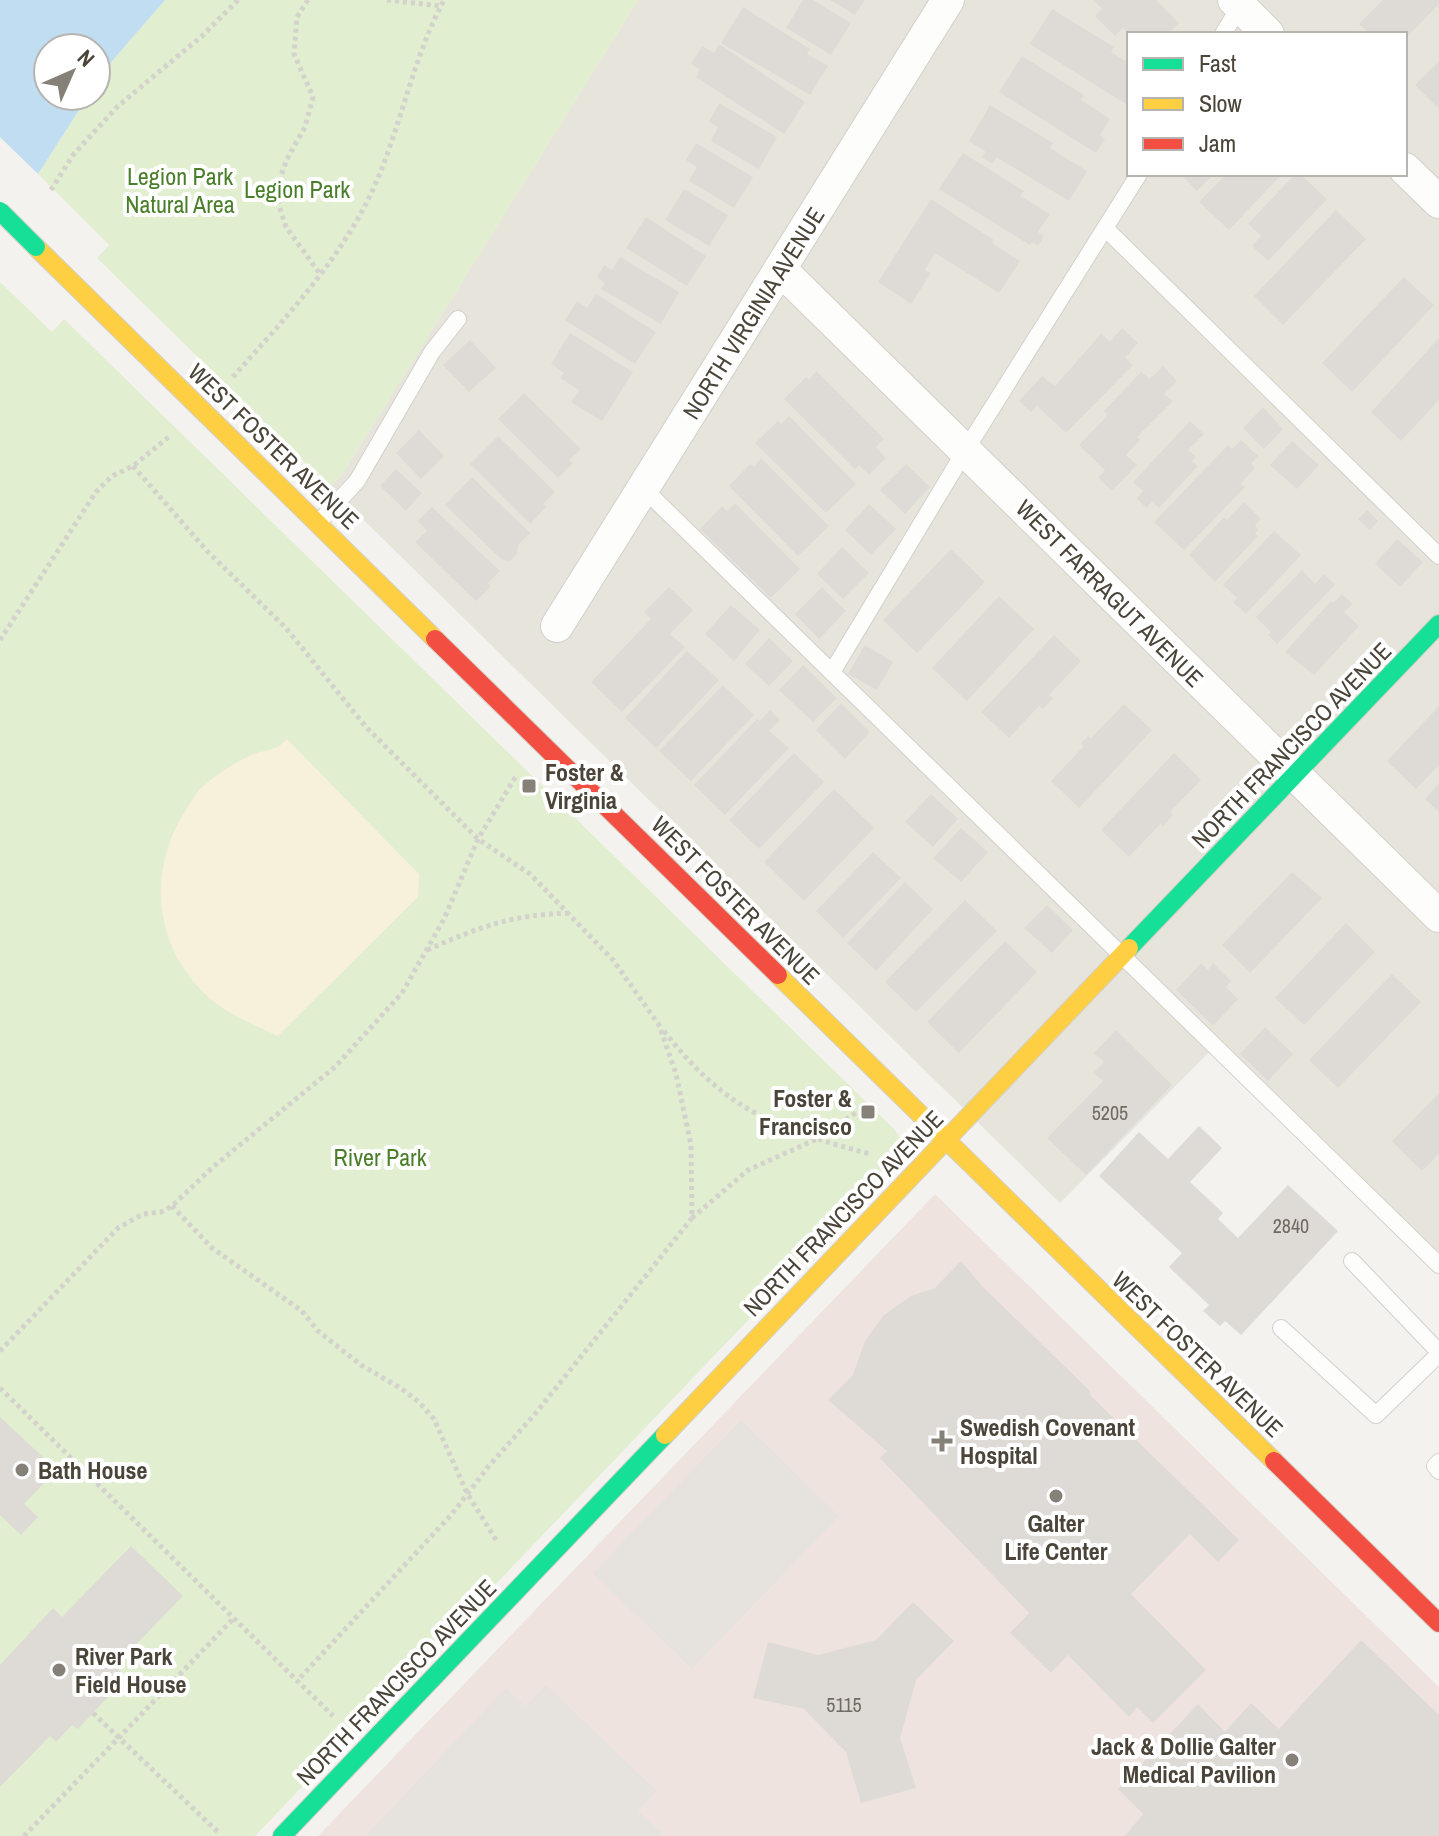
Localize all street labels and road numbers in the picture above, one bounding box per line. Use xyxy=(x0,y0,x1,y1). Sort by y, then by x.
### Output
street label: NORTH VIRGINIA AVENUE xyxy=(675,201,831,425)
street label: WEST FOSTER AVENUE xyxy=(182,356,366,536)
street label: WEST FARRAGUT AVENUE xyxy=(1009,492,1211,694)
street label: NORTH FRANCISCO AVENUE xyxy=(1184,635,1398,855)
street label: WEST FOSTER AVENUE xyxy=(645,809,827,991)
street label: NORTH FRANCISCO AVENUE xyxy=(736,1103,950,1323)
street label: WEST FOSTER AVENUE xyxy=(1106,1264,1290,1444)
street label: NORTH FRANCISCO AVENUE xyxy=(289,1572,503,1792)

